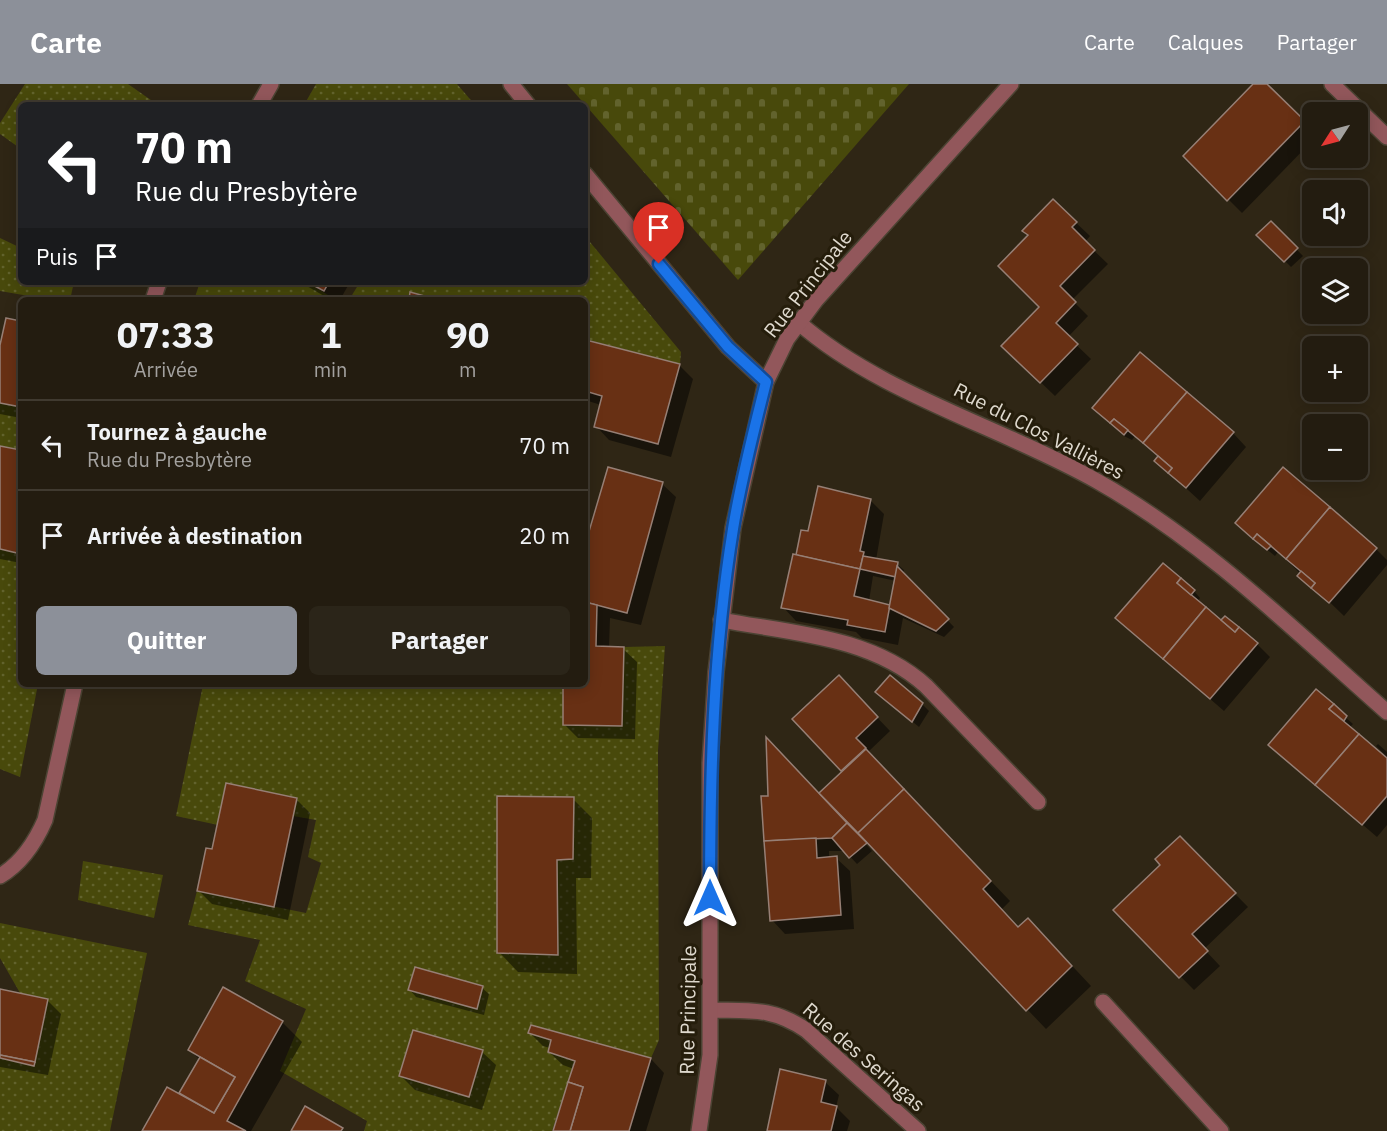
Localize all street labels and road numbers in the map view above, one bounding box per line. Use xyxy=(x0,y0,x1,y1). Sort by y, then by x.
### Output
street label: Rue Principale xyxy=(757,224,858,343)
street label: Rue du Clos Vallières xyxy=(949,376,1129,485)
street label: Rue Principale xyxy=(673,945,702,1075)
street label: Rue des Seringas xyxy=(797,996,931,1117)

